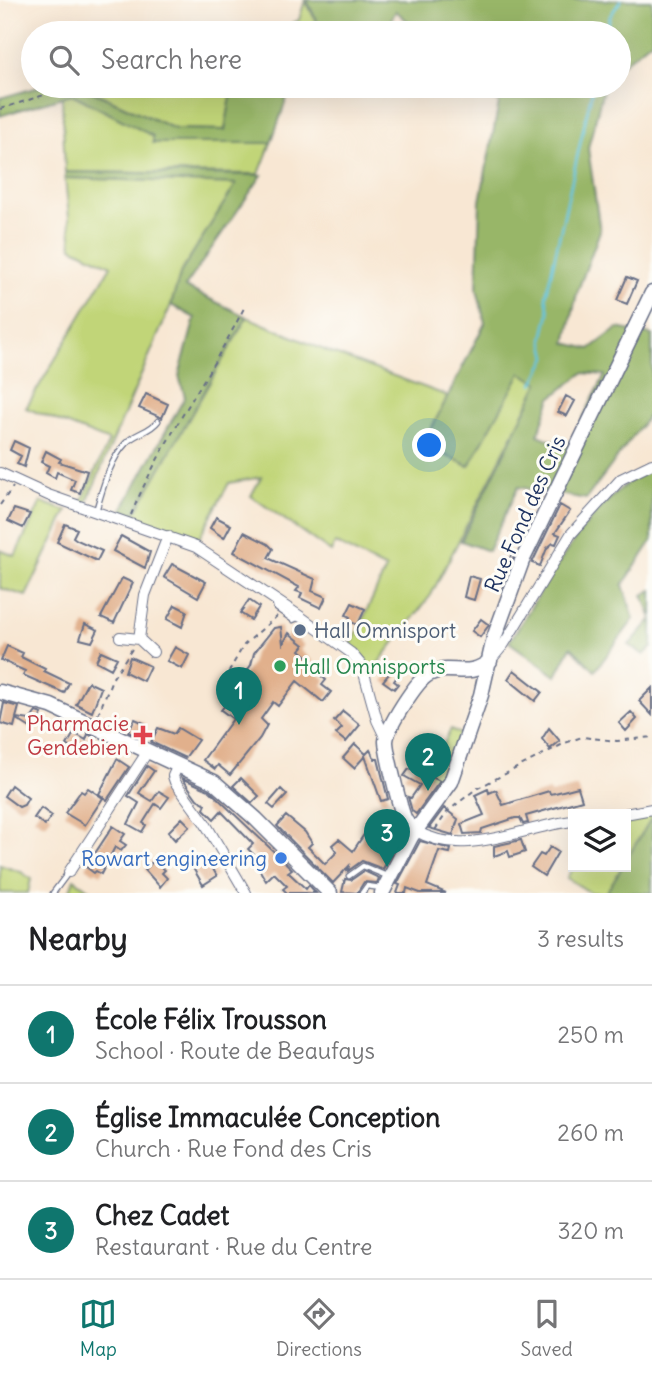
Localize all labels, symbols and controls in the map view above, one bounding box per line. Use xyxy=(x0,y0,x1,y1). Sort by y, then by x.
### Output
search box xyxy=(21,21,631,98)
icon: search xyxy=(45,41,83,79)
text: Search here xyxy=(101,43,242,76)
your location xyxy=(412,428,446,462)
street label: Rue Fond des Cris xyxy=(478,431,572,597)
place label: Hall Omnisport xyxy=(314,617,456,644)
marker: Hall Omnisport xyxy=(292,622,308,638)
place label: Hall Omnisports xyxy=(294,653,446,680)
marker: Hall Omnisports xyxy=(272,658,288,674)
pin: 1 xyxy=(216,667,262,725)
place label: Pharmacie Gendebien xyxy=(27,710,129,761)
marker: Pharmacie Gendebien xyxy=(135,727,151,743)
pin: 2 xyxy=(405,733,451,791)
pin: 3 xyxy=(364,809,410,867)
map controls xyxy=(568,809,631,872)
button: layers xyxy=(568,809,631,872)
place label: Rowart engineering xyxy=(81,845,267,872)
marker: Rowart engineering xyxy=(273,850,289,866)
text: Nearby xyxy=(28,920,128,958)
text: 3 results xyxy=(537,924,624,953)
text: École Félix Trousson xyxy=(95,1003,327,1036)
text: 1 xyxy=(46,1020,56,1049)
text: 250 m xyxy=(557,1020,624,1049)
text: School · Route de Beaufays xyxy=(95,1036,375,1065)
text: Église Immaculée Conception xyxy=(95,1101,440,1134)
text: 2 xyxy=(45,1118,57,1147)
text: 260 m xyxy=(557,1118,624,1147)
text: Church · Rue Fond des Cris xyxy=(95,1134,372,1163)
text: Chez Cadet xyxy=(95,1199,229,1232)
text: 3 xyxy=(44,1216,58,1245)
text: 320 m xyxy=(558,1216,624,1245)
text: Restaurant · Rue du Centre xyxy=(95,1232,372,1261)
tab: Map xyxy=(79,1295,117,1361)
tab: Directions xyxy=(276,1295,362,1361)
tab: Saved xyxy=(521,1295,573,1361)

